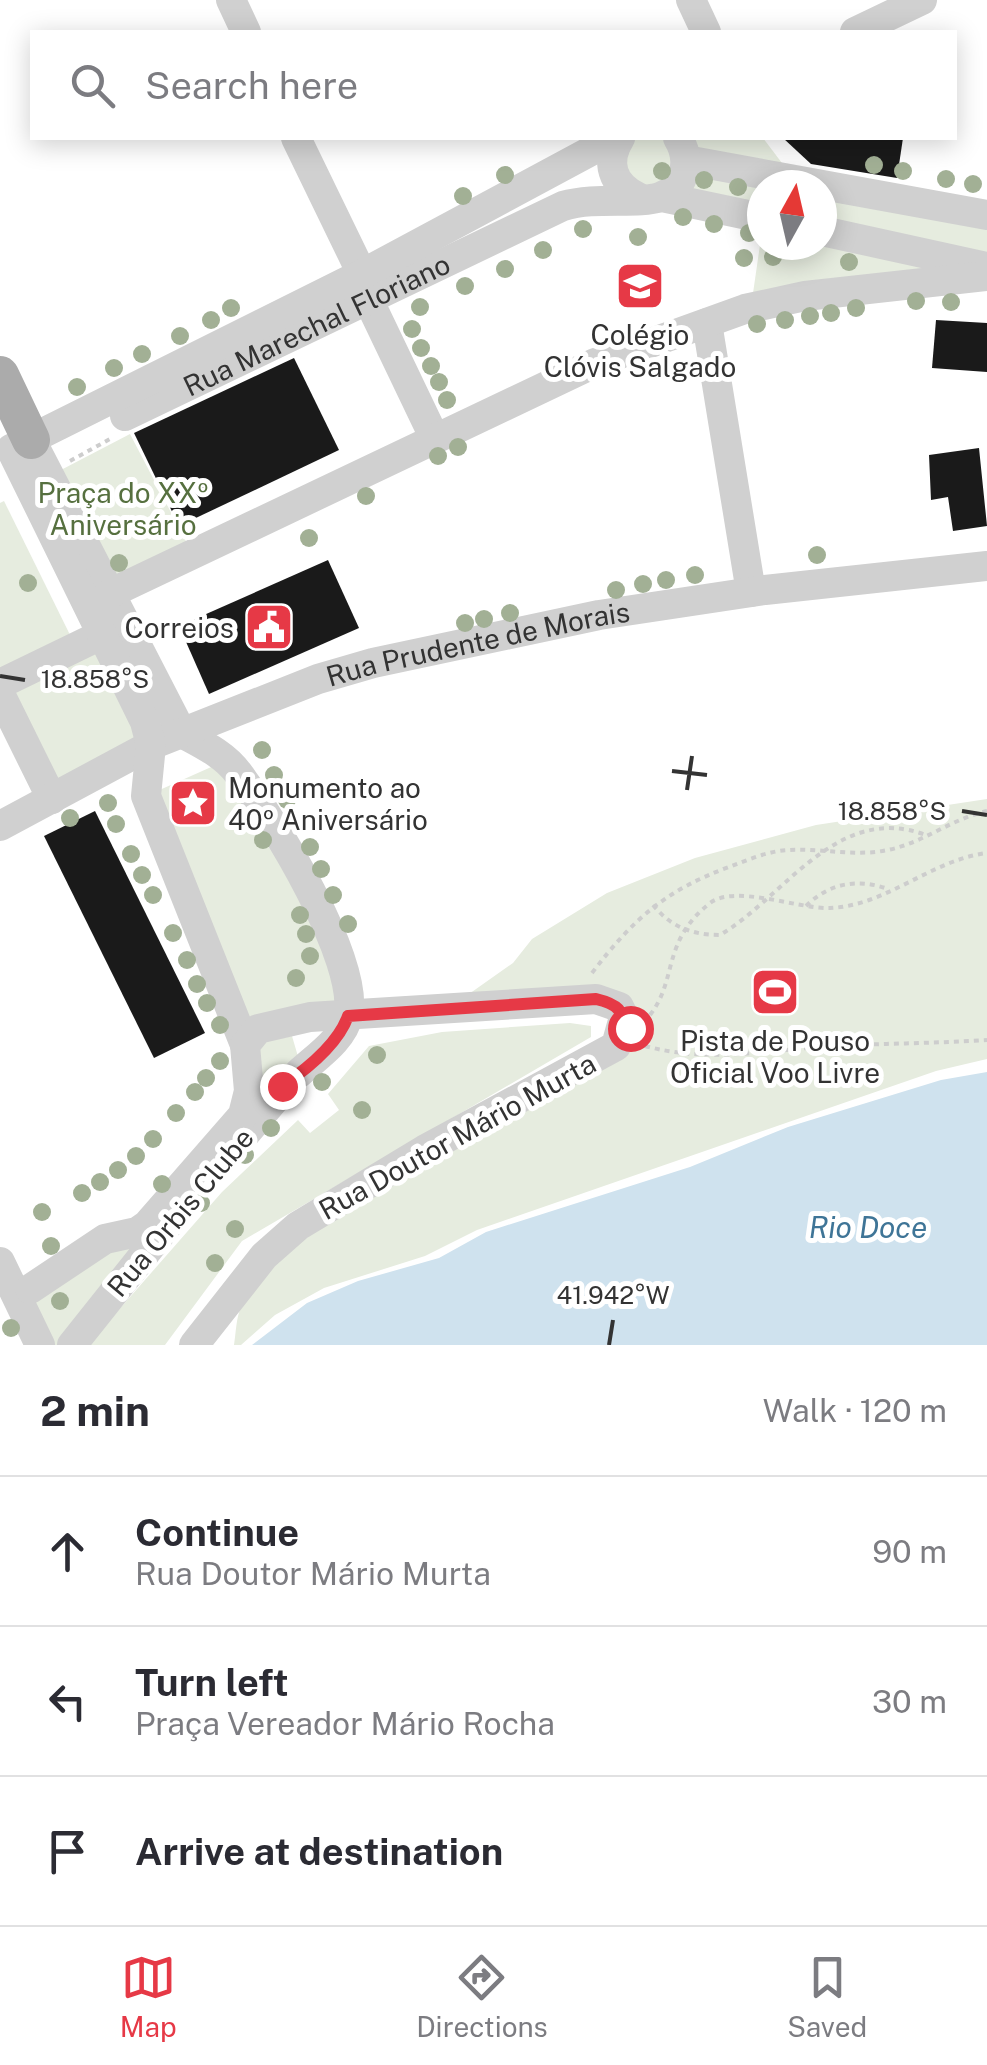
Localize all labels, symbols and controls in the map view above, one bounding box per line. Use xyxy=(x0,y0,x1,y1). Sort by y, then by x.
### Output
search box xyxy=(30,30,957,140)
icon: search xyxy=(65,58,120,113)
text: Search here xyxy=(145,63,358,108)
north arrow xyxy=(747,170,837,260)
street label: Rua Marechal Floriano xyxy=(178,246,455,402)
school or university icon: Colégio Clóvis Salgado xyxy=(614,260,666,312)
place label: Colégio Clóvis Salgado xyxy=(544,318,736,383)
park label: Praça do XXº Aniversário xyxy=(37,476,209,541)
street label: Rua Prudente de Morais xyxy=(322,594,632,692)
public building icon: Correios xyxy=(243,601,295,653)
place label: Correios xyxy=(125,611,234,644)
text: 18.858°S xyxy=(41,664,149,694)
place label: Monumento ao 40º Aniversário xyxy=(228,771,428,836)
place icon: Monumento ao 40º Aniversário xyxy=(167,777,219,829)
text: 18.858°S xyxy=(838,796,946,826)
sports icon: Pista de Pouso Oficial Voo Livre xyxy=(749,966,801,1018)
route start xyxy=(608,1006,654,1052)
place label: Pista de Pouso Oficial Voo Livre xyxy=(670,1024,880,1089)
street label: Rua Doutor Mário Murta xyxy=(313,1046,601,1226)
route end xyxy=(260,1064,306,1110)
street label: Rua Orbis Clube xyxy=(100,1121,260,1303)
water label: Rio Doce xyxy=(809,1209,927,1245)
text: 41.942°W xyxy=(556,1280,670,1310)
text: 2 min xyxy=(40,1386,150,1435)
text: Walk · 120 m xyxy=(763,1392,947,1429)
text: Continue xyxy=(135,1510,299,1555)
icon: ahead xyxy=(40,1524,95,1579)
text: 90 m xyxy=(872,1533,947,1570)
text: Rua Doutor Mário Murta xyxy=(135,1555,491,1592)
text: Turn left xyxy=(135,1660,289,1705)
icon: left xyxy=(40,1674,95,1729)
text: 30 m xyxy=(872,1683,947,1720)
text: Praça Vereador Mário Rocha xyxy=(135,1705,555,1742)
icon: arrive xyxy=(40,1824,95,1879)
text: Arrive at destination xyxy=(135,1829,503,1874)
tab: Map xyxy=(120,1950,177,2043)
tab: Directions xyxy=(416,1950,548,2043)
tab: Saved xyxy=(787,1950,867,2043)

